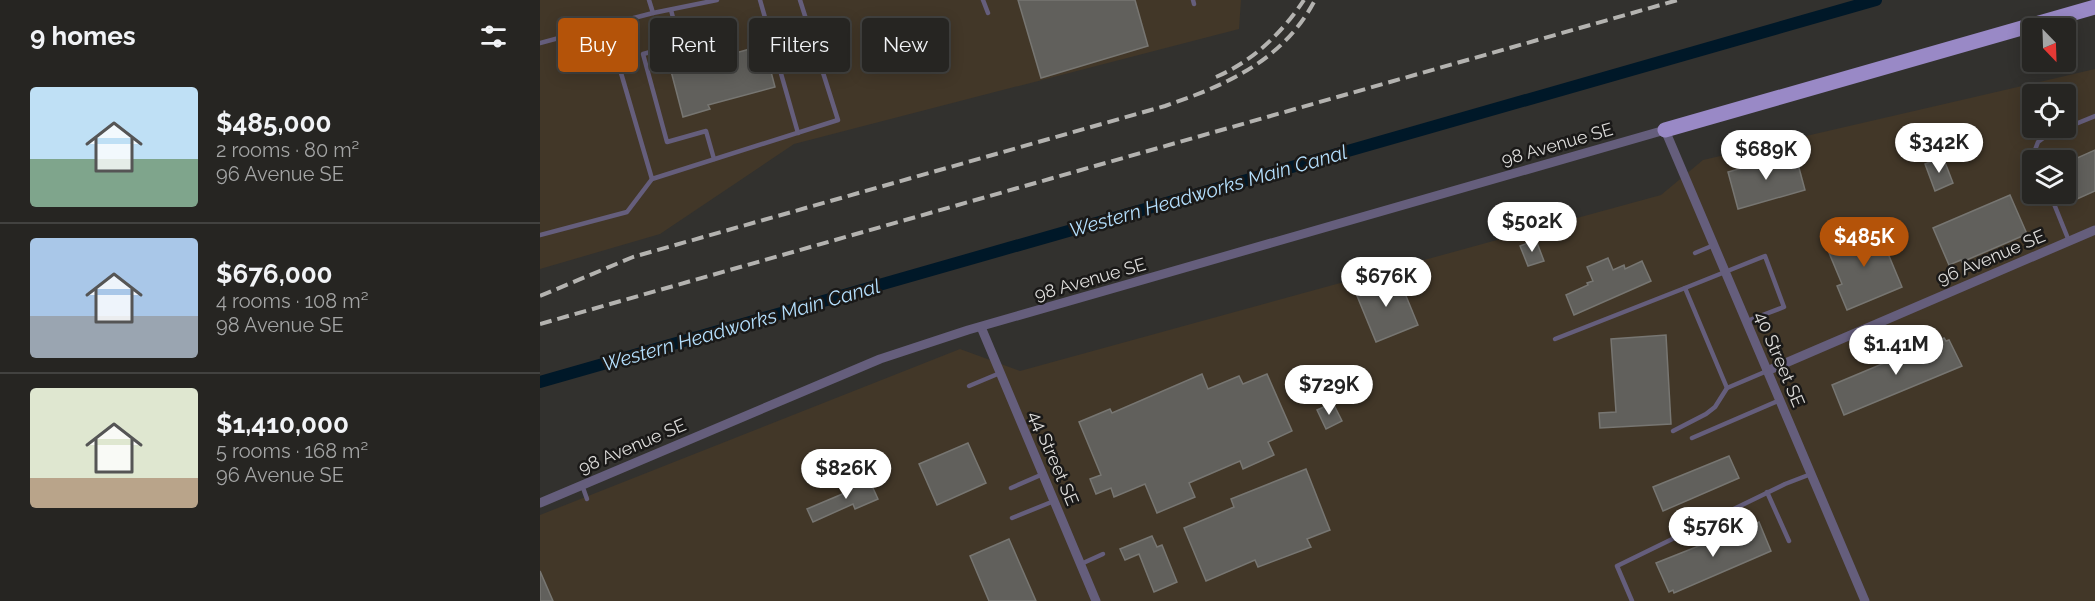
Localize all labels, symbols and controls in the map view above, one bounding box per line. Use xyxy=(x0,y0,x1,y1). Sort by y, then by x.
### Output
chip: Buy xyxy=(558,18,638,72)
chip: Rent xyxy=(650,18,737,72)
chip: Filters xyxy=(749,18,850,72)
chip: New xyxy=(862,18,949,72)
north arrow xyxy=(2022,18,2076,72)
map controls xyxy=(2022,18,2076,204)
icon: filters xyxy=(477,20,510,53)
text: 9 homes xyxy=(30,21,136,51)
button: locate xyxy=(2022,84,2076,138)
text: $485,000 xyxy=(216,108,331,138)
icon: home xyxy=(78,111,150,183)
street label: 98 Avenue SE xyxy=(1499,118,1615,170)
pin: $342K xyxy=(1897,123,1981,174)
pin: $689K xyxy=(1724,130,1808,181)
text: $342K xyxy=(1909,130,1969,154)
text: $689K xyxy=(1735,137,1797,161)
text: 2 rooms · 80 m² xyxy=(216,138,359,162)
water label: Western Headworks Main Canal xyxy=(1066,140,1350,242)
button: layers xyxy=(2022,150,2076,204)
text: 96 Avenue SE xyxy=(216,162,344,186)
pin: $502K xyxy=(1490,202,1574,253)
text: $502K xyxy=(1502,209,1562,233)
pin: $485K xyxy=(1822,217,1906,268)
text: $485K xyxy=(1834,224,1894,248)
street label: 96 Avenue SE xyxy=(1934,225,2048,289)
street label: 98 Avenue SE xyxy=(1032,253,1148,305)
pin: $676K xyxy=(1344,257,1428,308)
text: $676,000 xyxy=(216,259,333,289)
icon: home xyxy=(78,262,150,334)
text: $676K xyxy=(1355,264,1417,288)
water label: Western Headworks Main Canal xyxy=(599,274,883,376)
text: 4 rooms · 108 m² xyxy=(216,289,368,313)
street label: 40 Street SE xyxy=(1750,308,1810,410)
text: 98 Avenue SE xyxy=(216,313,344,337)
pin: $1.41M xyxy=(1847,325,1945,376)
text: $1.41M xyxy=(1863,332,1929,356)
pin: $729K xyxy=(1287,365,1371,416)
text: $729K xyxy=(1299,372,1359,396)
street label: 44 Street SE xyxy=(1025,408,1083,508)
text: $1,410,000 xyxy=(216,409,349,439)
icon: home xyxy=(78,412,150,484)
street label: 98 Avenue SE xyxy=(575,414,689,478)
text: 5 rooms · 168 m² xyxy=(216,439,368,463)
pin: $826K xyxy=(804,449,888,500)
text: $826K xyxy=(815,456,877,480)
text: 96 Avenue SE xyxy=(216,463,344,487)
pin: $576K xyxy=(1671,507,1755,558)
text: $576K xyxy=(1683,514,1743,538)

